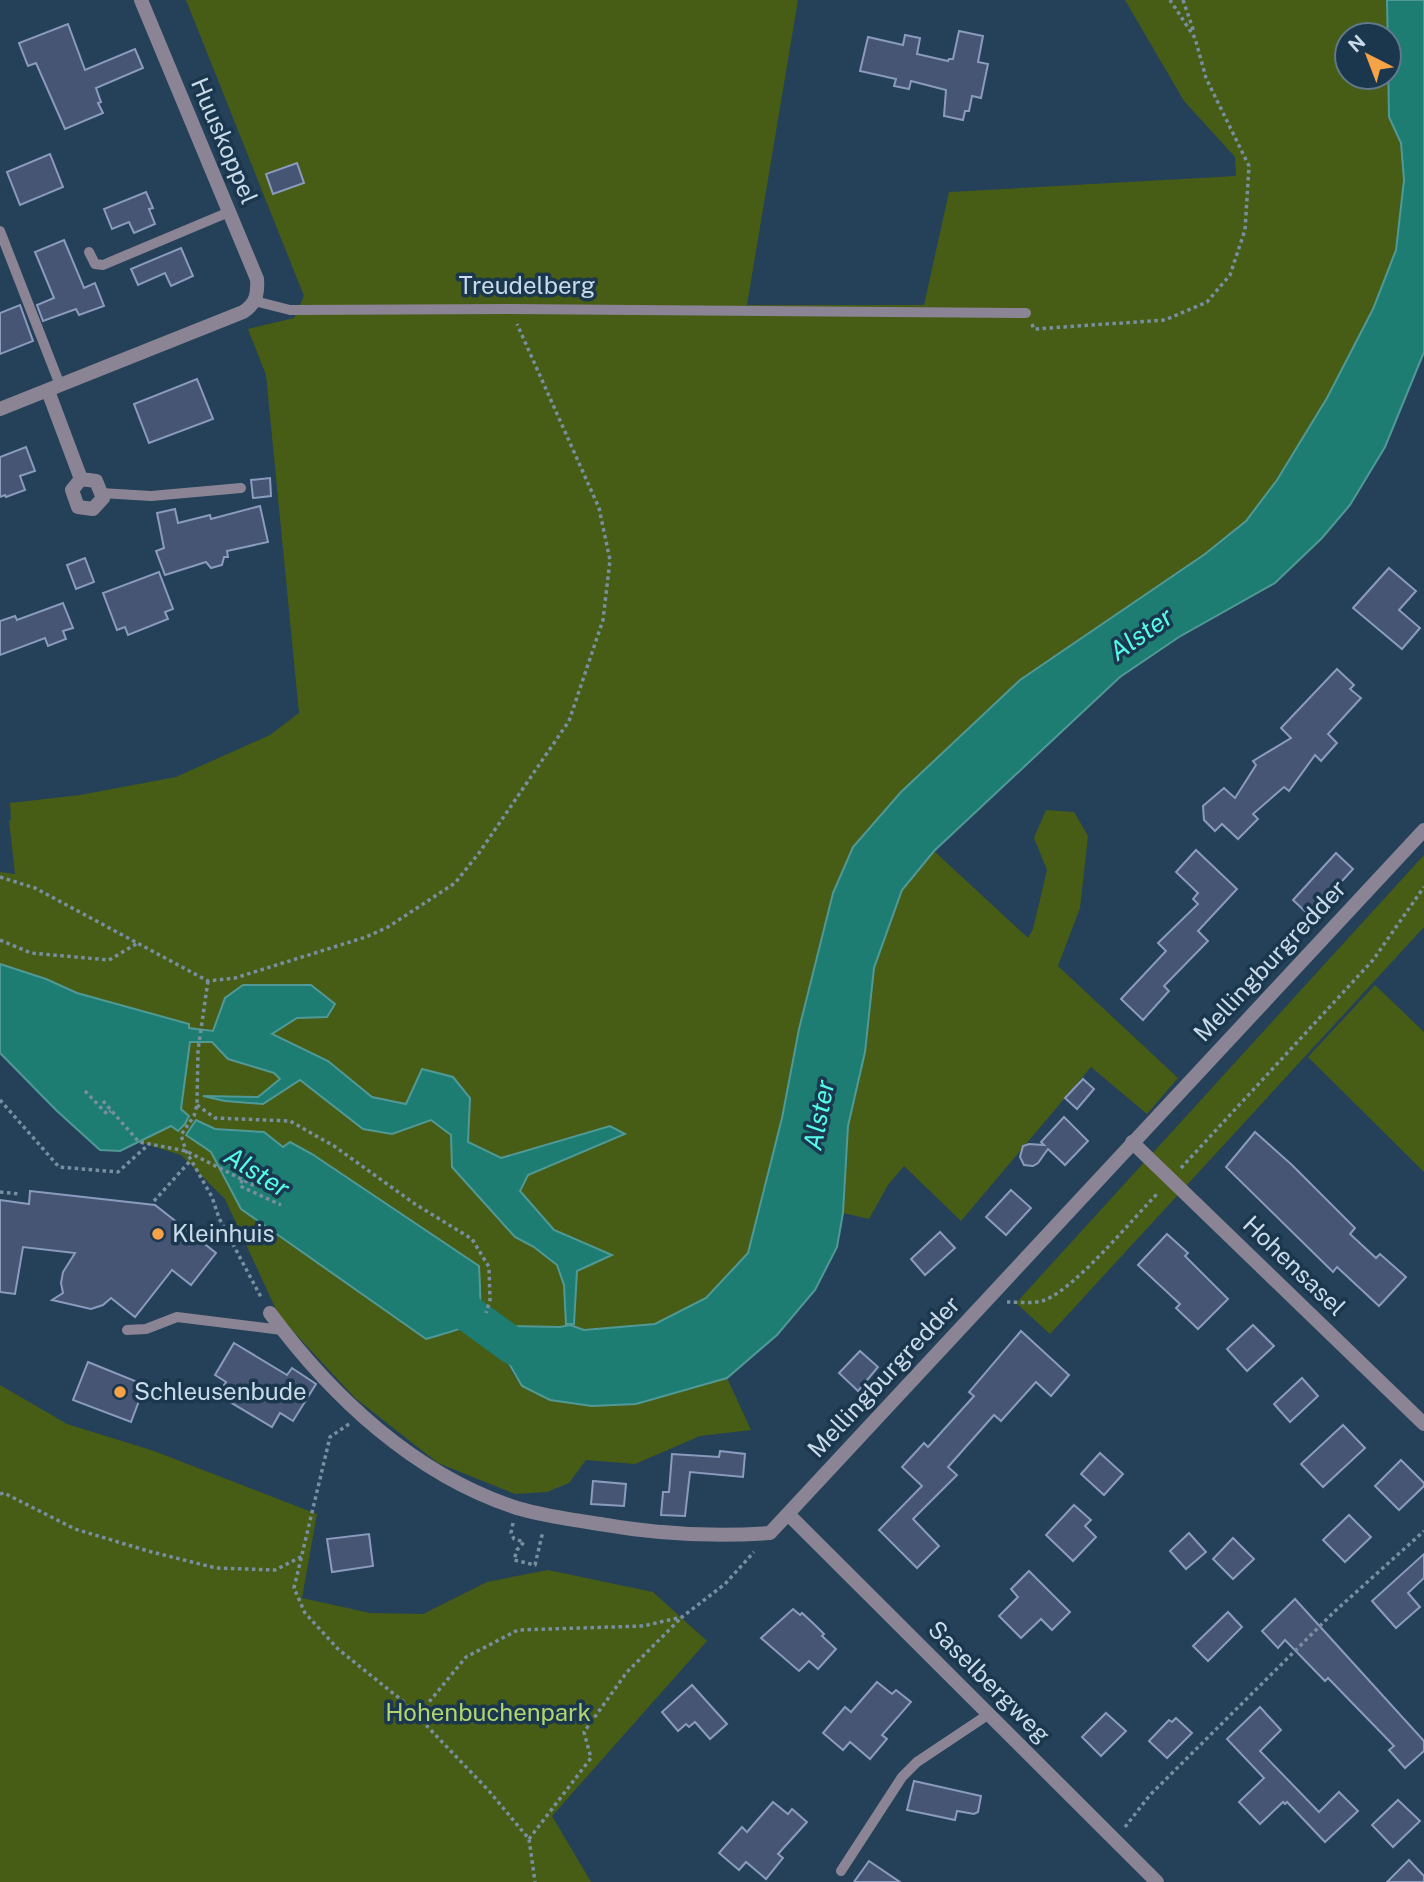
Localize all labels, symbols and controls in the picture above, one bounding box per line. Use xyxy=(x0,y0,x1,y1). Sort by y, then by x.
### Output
north arrow xyxy=(1333,21,1403,91)
text: N xyxy=(1344,30,1370,57)
street label: Huuskoppel xyxy=(186,73,264,208)
street label: Treudelberg xyxy=(458,271,596,299)
water label: Alster xyxy=(1103,601,1179,667)
street label: Mellingburgredder xyxy=(1187,874,1351,1047)
water label: Alster xyxy=(797,1077,841,1153)
water label: Alster xyxy=(219,1140,296,1204)
street label: Hohensasel xyxy=(1238,1210,1352,1321)
place label: Kleinhuis xyxy=(172,1219,275,1247)
marker: Kleinhuis xyxy=(150,1226,166,1242)
street label: Mellingburgredder xyxy=(801,1290,965,1463)
place label: Schleusenbude xyxy=(134,1377,307,1405)
marker: Schleusenbude xyxy=(112,1384,128,1400)
street label: Saselbergweg xyxy=(923,1615,1056,1748)
park label: Hohenbuchenpark xyxy=(385,1698,591,1726)

